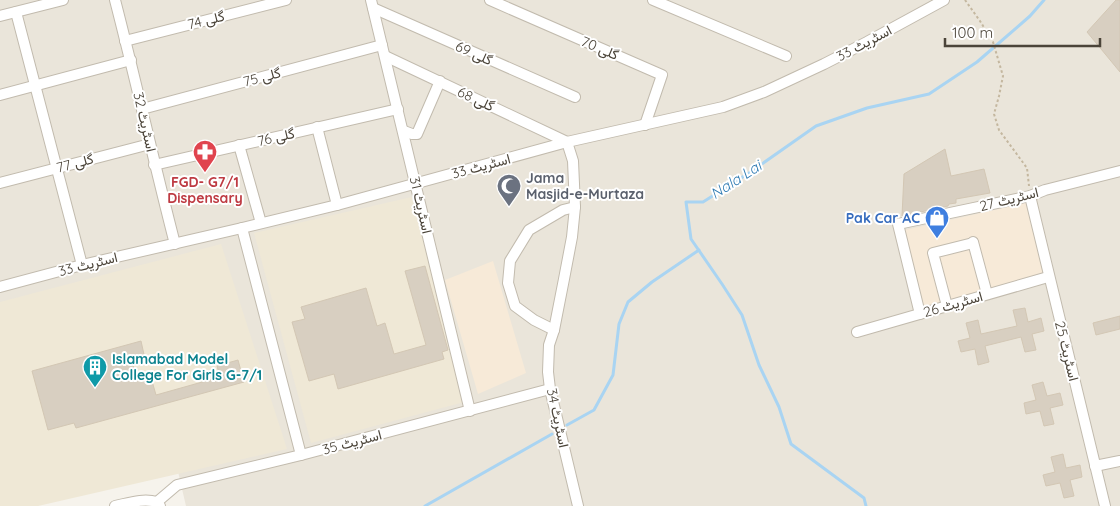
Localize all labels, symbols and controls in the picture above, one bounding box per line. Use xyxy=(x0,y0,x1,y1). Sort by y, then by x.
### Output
street label: گلی 74 xyxy=(186,7,226,33)
scale bar xyxy=(945,15,1100,47)
street label: اسٹریٹ 33 xyxy=(833,21,895,65)
text: 100 m xyxy=(952,23,993,42)
street label: گلی 70 xyxy=(578,32,622,64)
street label: گلی 69 xyxy=(453,37,495,69)
street label: گلی 75 xyxy=(241,63,283,91)
street label: گلی 68 xyxy=(455,83,497,115)
street label: اسٹریٹ 32 xyxy=(129,90,161,154)
street label: گلی 76 xyxy=(256,124,296,150)
pharmacy icon: FGD- G7/1 Dispensary xyxy=(192,139,218,173)
street label: گلی 77 xyxy=(54,149,96,177)
street label: اسٹریٹ 33 xyxy=(450,150,512,182)
water label: Nala Lai xyxy=(707,155,766,203)
place label: Jama Masjid-e-Murtaza xyxy=(526,169,644,203)
place label: FGD- G7/1 Dispensary xyxy=(167,173,243,207)
mosque icon: Jama Masjid-e-Murtaza xyxy=(496,173,522,207)
street label: اسٹریٹ 31 xyxy=(406,175,436,235)
street label: اسٹریٹ 27 xyxy=(978,183,1040,215)
shop icon: Pak Car AC xyxy=(924,205,950,239)
place label: Pak Car AC xyxy=(846,209,920,227)
street label: اسٹریٹ 33 xyxy=(57,248,119,280)
street label: اسٹریٹ 26 xyxy=(921,287,985,321)
street label: اسٹریٹ 25 xyxy=(1051,319,1083,383)
place label: Islamabad Model College For Girls G-7/1 xyxy=(112,350,262,384)
building icon: Islamabad Model College For Girls G-7/1 xyxy=(82,354,108,388)
street label: اسٹریٹ 34 xyxy=(543,387,573,449)
street label: اسٹریٹ 35 xyxy=(320,425,384,459)

